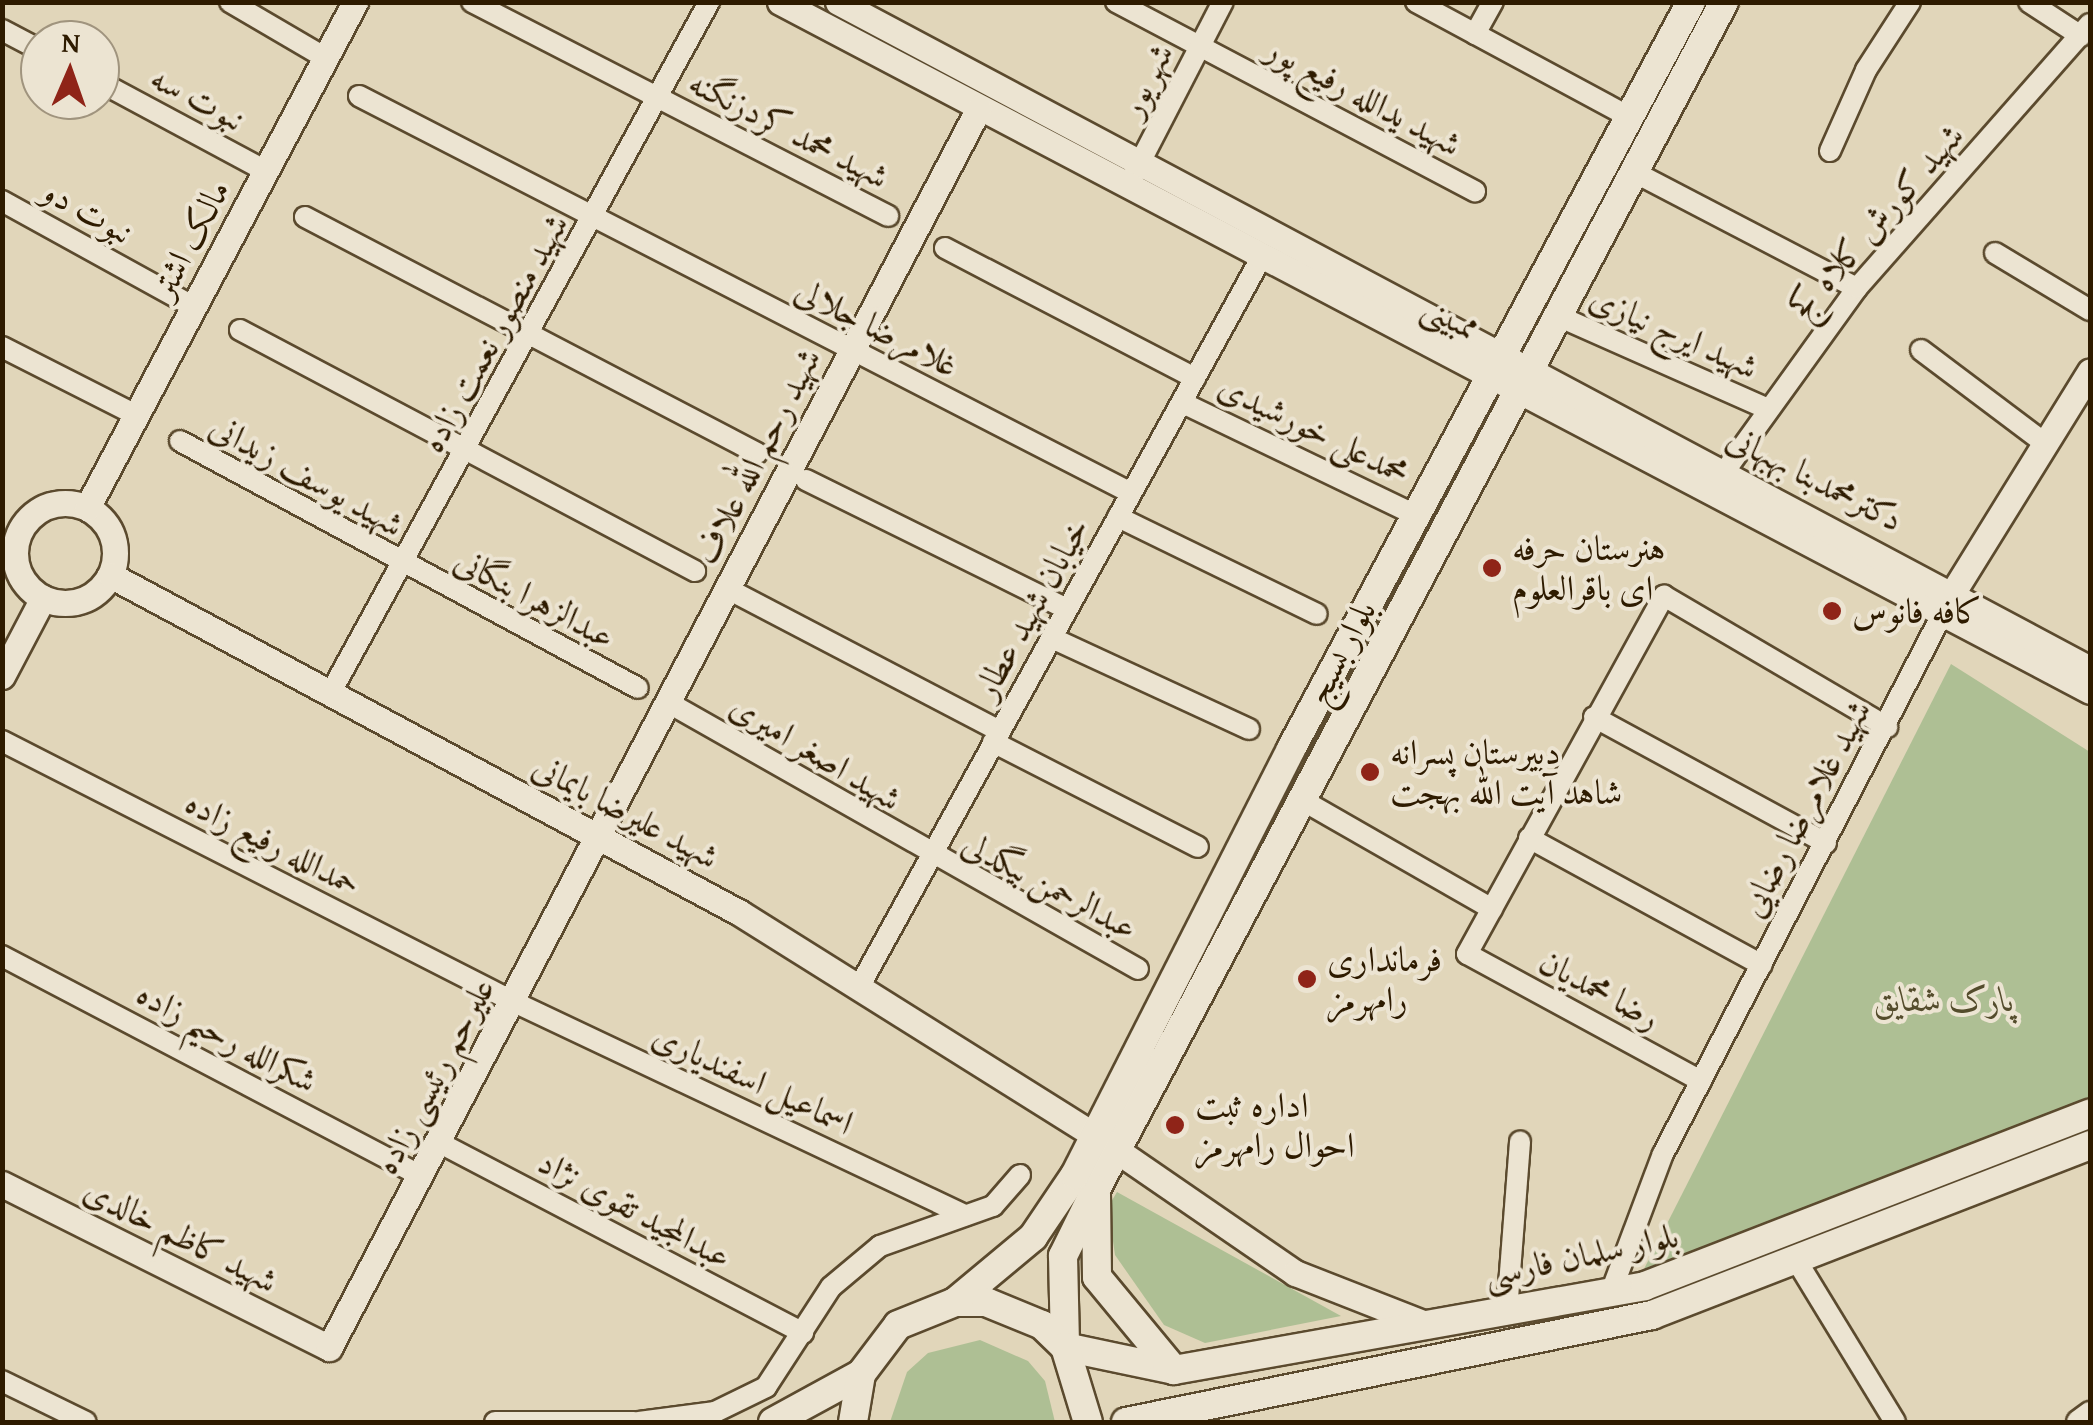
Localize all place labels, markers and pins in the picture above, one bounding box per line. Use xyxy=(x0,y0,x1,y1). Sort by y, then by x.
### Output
place label: هنرستان حرفه ای باقرالعلوم xyxy=(1512,527,1666,609)
marker: هنرستان حرفه ای باقرالعلوم xyxy=(1481,557,1503,579)
place label: کافه فانوس xyxy=(1852,590,1982,632)
marker: کافه فانوس xyxy=(1821,600,1843,622)
place label: دبیرستان پسرانه شاهد آیت الله بهجت xyxy=(1390,731,1622,813)
marker: دبیرستان پسرانه شاهد آیت الله بهجت xyxy=(1359,761,1381,783)
place label: فرمانداری رامهرمز xyxy=(1327,938,1442,1020)
marker: فرمانداری رامهرمز xyxy=(1296,968,1318,990)
place label: اداره ثبت احوال رامهرمز xyxy=(1195,1084,1355,1166)
marker: اداره ثبت احوال رامهرمز xyxy=(1164,1114,1186,1136)

